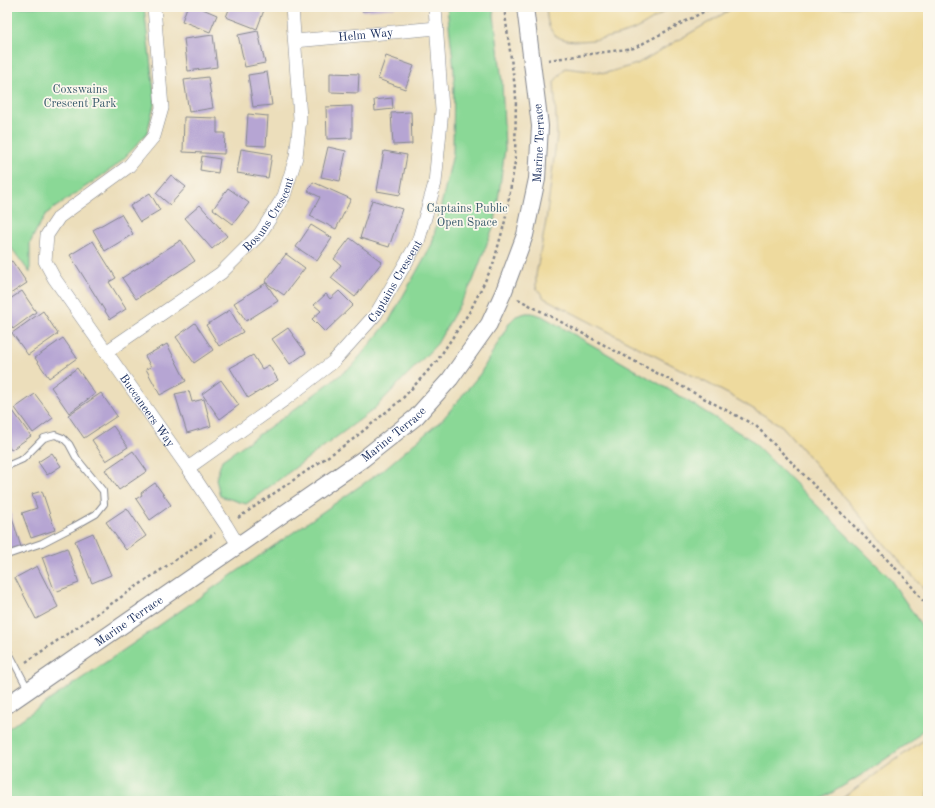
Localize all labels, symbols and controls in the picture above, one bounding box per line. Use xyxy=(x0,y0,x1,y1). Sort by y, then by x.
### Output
street label: Helm Way xyxy=(338,27,394,44)
park label: Coxswains Crescent Park xyxy=(43,84,117,110)
street label: Marine Terrace xyxy=(532,102,547,183)
street label: Bosuns Crescent xyxy=(241,176,296,254)
park label: Captains Public Open Space xyxy=(426,203,508,229)
street label: Captains Crescent xyxy=(366,238,425,325)
street label: Buccaneers Way xyxy=(117,372,177,450)
street label: Marine Terrace xyxy=(360,405,429,465)
street label: Marine Terrace xyxy=(93,594,166,649)

